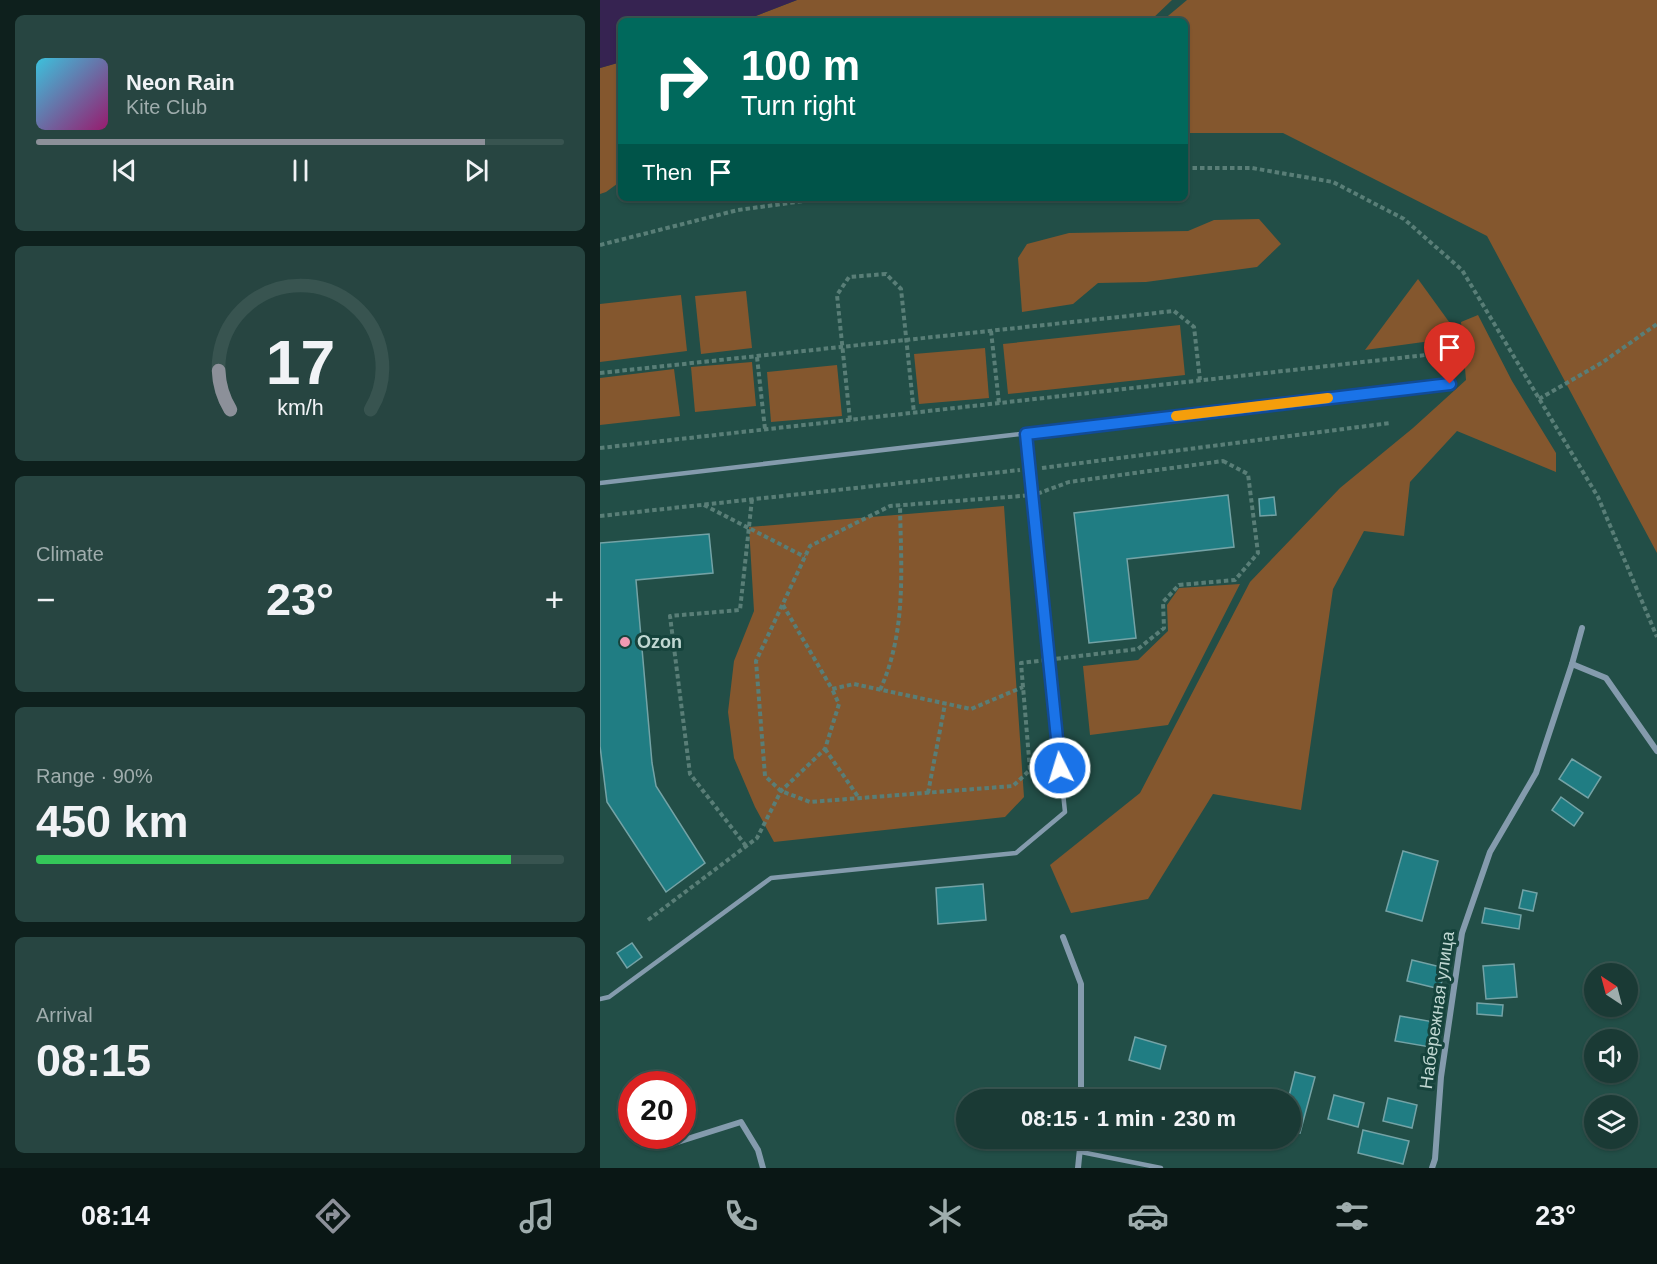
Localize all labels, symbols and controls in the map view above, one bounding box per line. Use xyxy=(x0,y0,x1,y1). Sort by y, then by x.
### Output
icon: right xyxy=(642,42,720,120)
text: 100 m xyxy=(741,42,860,89)
text: Neon Rain xyxy=(126,70,235,95)
text: Turn right xyxy=(741,91,856,121)
text: Kite Club xyxy=(126,96,207,118)
icon: previous xyxy=(108,154,141,187)
icon: pause xyxy=(284,154,317,187)
icon: next xyxy=(460,154,493,187)
icon: arrive xyxy=(704,156,737,189)
text: Then xyxy=(642,160,692,185)
pin xyxy=(1424,322,1475,384)
text: 17 xyxy=(265,329,335,398)
icon: arrive xyxy=(1433,331,1466,364)
text: km/h xyxy=(277,397,323,421)
text: Climate xyxy=(36,543,104,565)
text: 23° xyxy=(266,574,334,625)
text: − xyxy=(36,581,55,618)
text: + xyxy=(545,581,564,618)
place label: Ozon xyxy=(637,632,682,652)
marker: Ozon xyxy=(618,635,632,649)
position arrow xyxy=(1028,736,1092,800)
text: Range · 90% xyxy=(36,765,153,787)
text: 450 km xyxy=(36,796,189,847)
street label: Набережная улица xyxy=(1416,929,1458,1090)
north arrow xyxy=(1584,963,1638,1017)
map controls xyxy=(1584,963,1638,1149)
text: Arrival xyxy=(36,1004,93,1026)
button: sound xyxy=(1584,1029,1638,1083)
text: 08:15 xyxy=(36,1035,151,1086)
speed limit sign: 20 xyxy=(618,1071,696,1149)
button: layers xyxy=(1584,1095,1638,1149)
text: 08:15 · 1 min · 230 m xyxy=(1021,1106,1236,1131)
icon: directions xyxy=(312,1195,354,1237)
icon: music xyxy=(516,1195,558,1237)
icon: phone xyxy=(720,1195,762,1237)
icon: climate xyxy=(924,1195,966,1237)
icon: car xyxy=(1127,1195,1169,1237)
icon: filters xyxy=(1331,1195,1373,1237)
text: 08:14 xyxy=(81,1201,150,1231)
text: 23° xyxy=(1535,1201,1576,1231)

